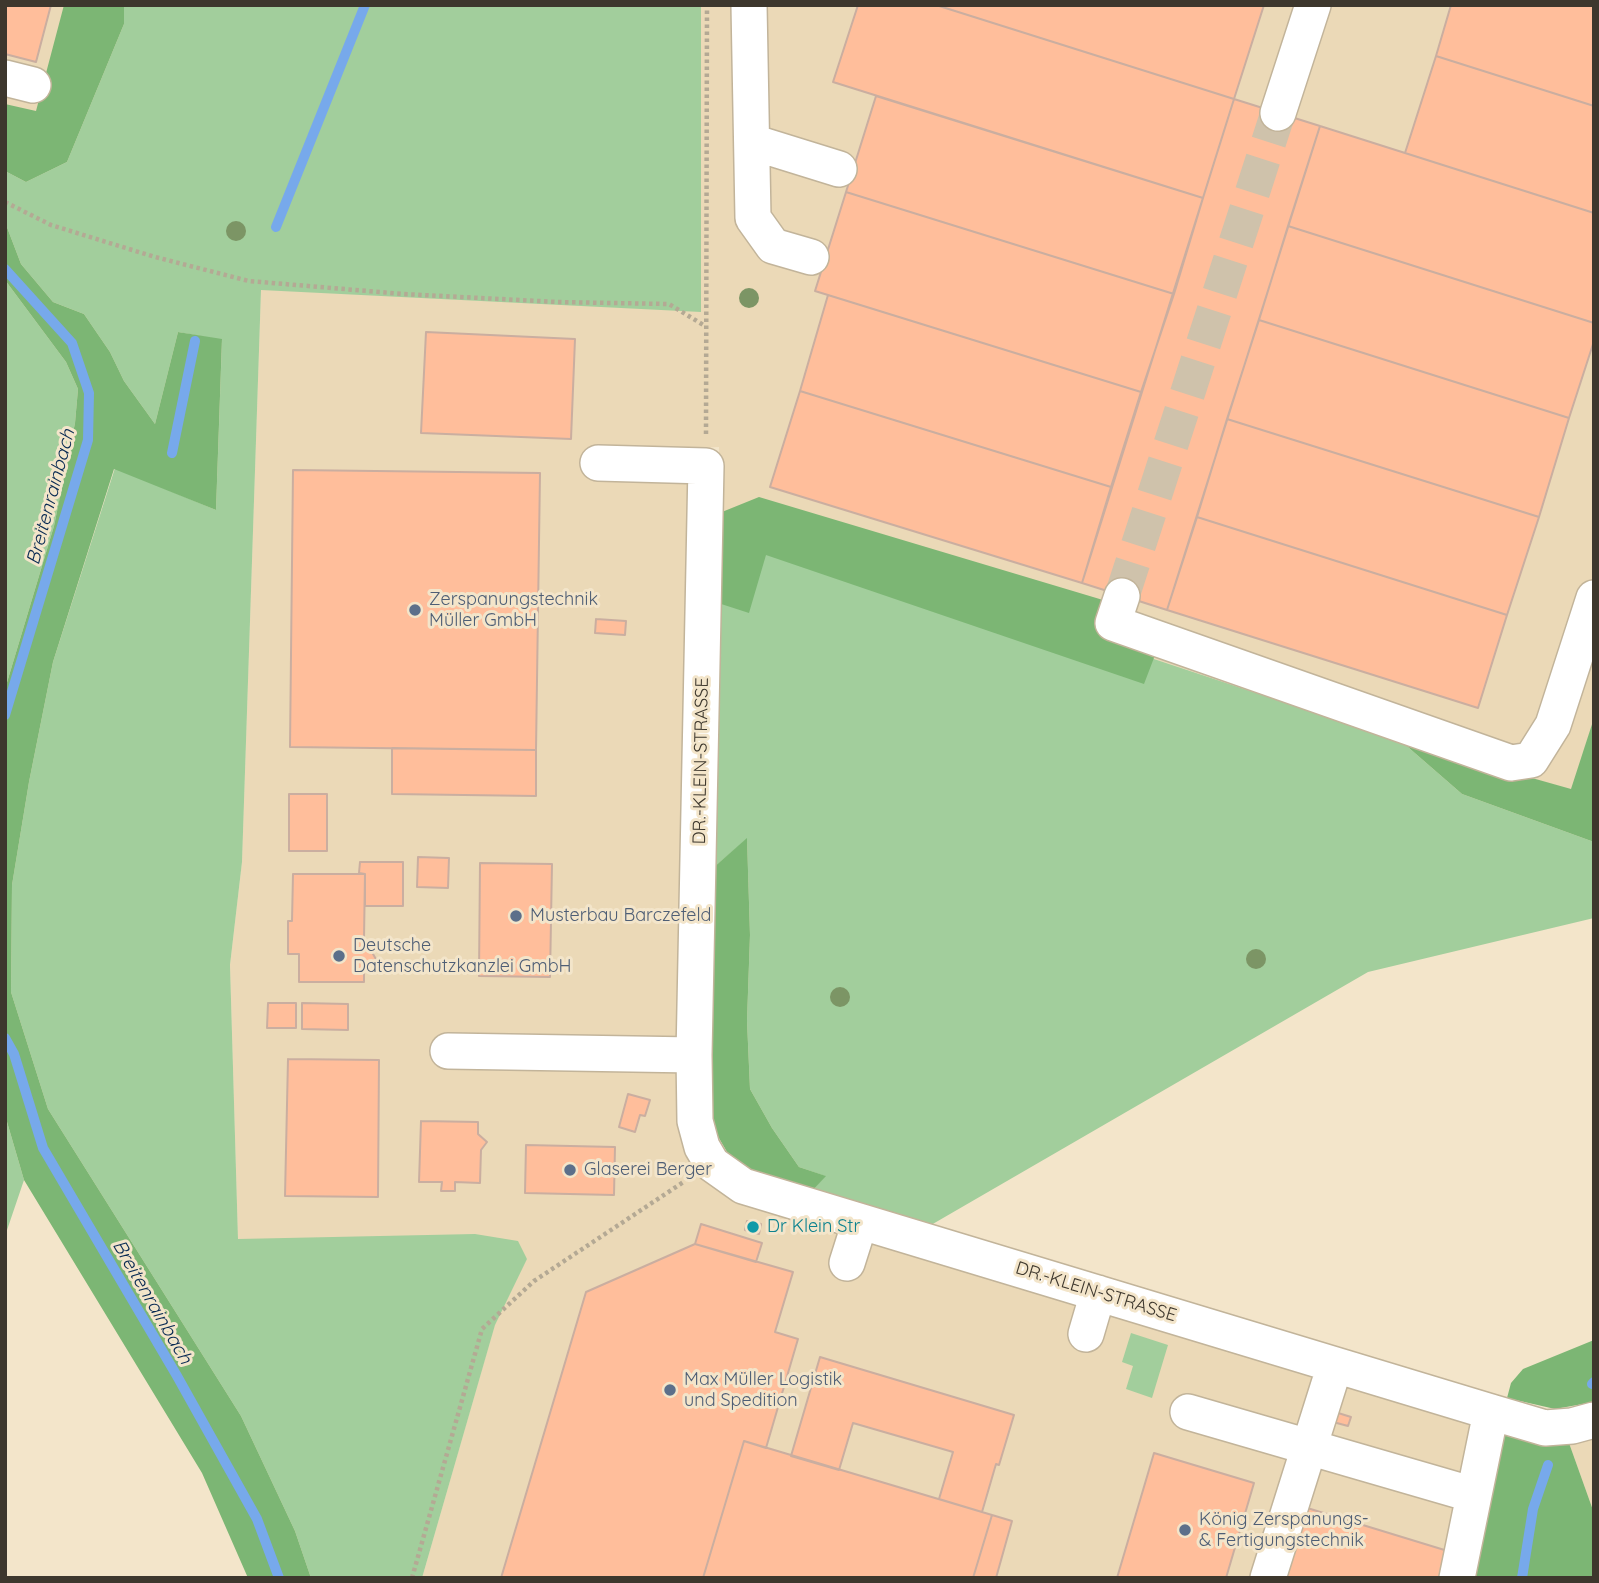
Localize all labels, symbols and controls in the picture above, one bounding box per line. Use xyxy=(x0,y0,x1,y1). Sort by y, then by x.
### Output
water label: Breitenrainbach xyxy=(22,427,80,567)
place label: Zerspanungstechnik Müller GmbH xyxy=(429,589,598,632)
marker: Zerspanungstechnik Müller GmbH xyxy=(407,602,423,618)
street label: DR.-KLEIN-STRASSE xyxy=(689,677,713,845)
place label: Musterbau Barczefeld xyxy=(530,905,711,927)
marker: Musterbau Barczefeld xyxy=(508,908,524,924)
place label: Deutsche Datenschutzkanzlei GmbH xyxy=(353,935,572,978)
marker: Deutsche Datenschutzkanzlei GmbH xyxy=(331,948,347,964)
place label: Glaserei Berger xyxy=(584,1159,712,1181)
marker: Glaserei Berger xyxy=(562,1162,578,1178)
place label: Dr Klein Str xyxy=(767,1216,860,1238)
marker: Dr Klein Str xyxy=(745,1219,761,1235)
water label: Breitenrainbach xyxy=(107,1236,197,1368)
street label: DR.-KLEIN-STRASSE xyxy=(1013,1257,1179,1327)
place label: Max Müller Logistik und Spedition xyxy=(684,1369,842,1412)
marker: Max Müller Logistik und Spedition xyxy=(662,1382,678,1398)
place label: König Zerspanungs- & Fertigungstechnik xyxy=(1199,1509,1369,1552)
marker: König Zerspanungs- & Fertigungstechnik xyxy=(1177,1522,1193,1538)

